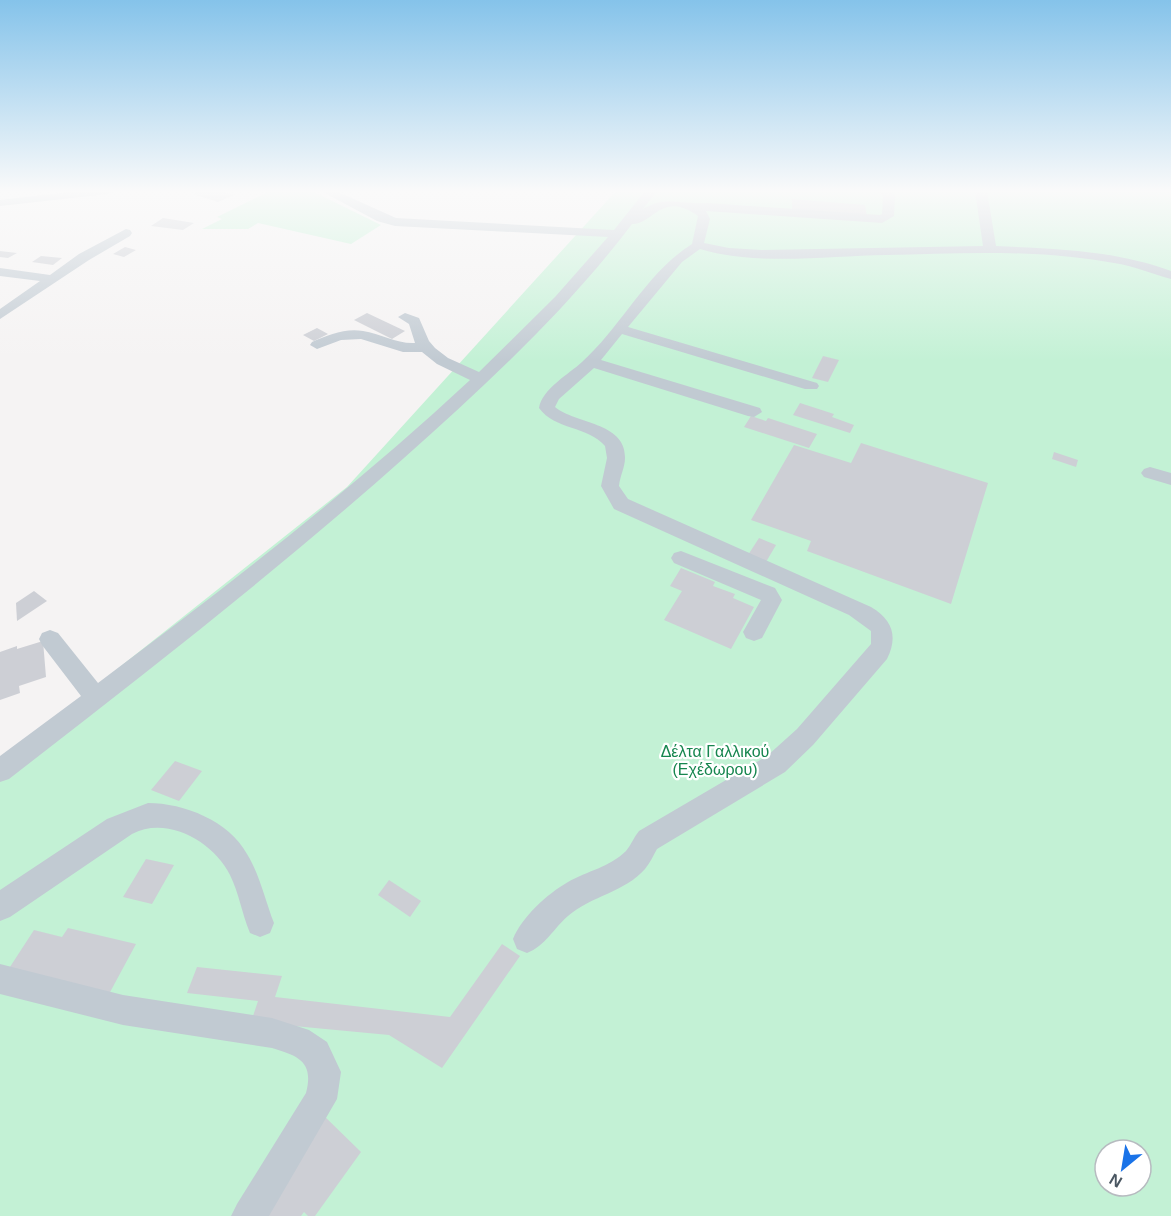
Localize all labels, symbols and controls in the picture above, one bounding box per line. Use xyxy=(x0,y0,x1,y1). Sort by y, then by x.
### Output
park label: Δέλτα Γαλλικού (Εχέδωρου) xyxy=(661,743,769,778)
north arrow xyxy=(1093,1138,1153,1198)
text: N xyxy=(1106,1170,1125,1191)

